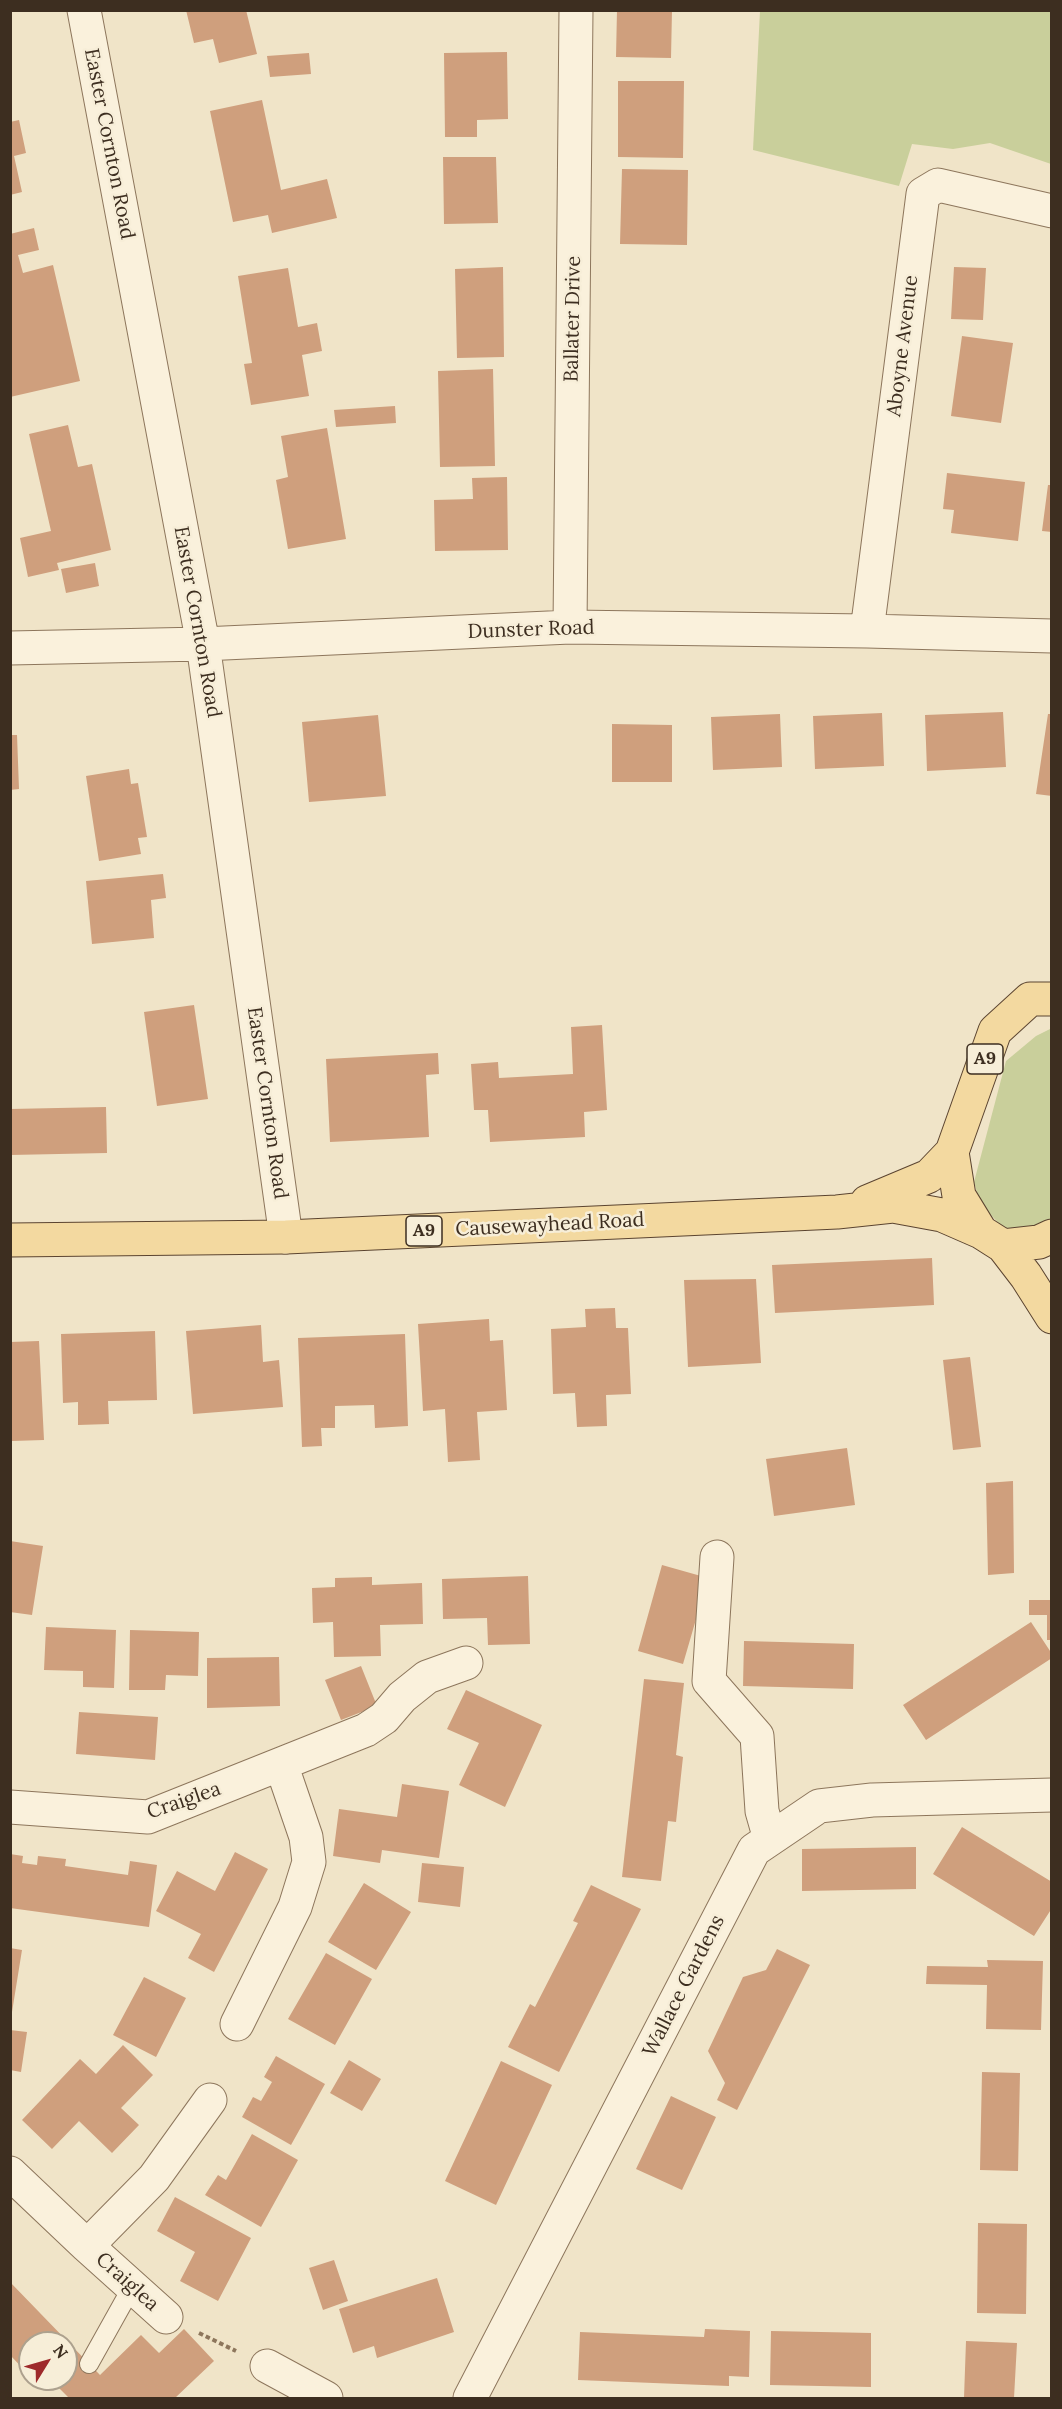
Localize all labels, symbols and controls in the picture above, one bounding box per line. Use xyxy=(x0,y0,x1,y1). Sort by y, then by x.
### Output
street label: Easter Cornton Road xyxy=(79,46,139,242)
street label: Ballater Drive xyxy=(560,256,586,382)
street label: Aboyne Avenue xyxy=(882,274,924,418)
street label: Easter Cornton Road xyxy=(168,524,226,720)
street label: Dunster Road xyxy=(467,616,595,644)
street label: Easter Cornton Road xyxy=(242,1005,292,1201)
road number: A9 xyxy=(967,1044,1003,1074)
street label: Causewayhead Road xyxy=(455,1208,645,1242)
road number: A9 xyxy=(406,1216,442,1246)
street label: Craiglea xyxy=(144,1777,224,1825)
street label: Wallace Gardens xyxy=(638,1911,730,2061)
street label: Craiglea xyxy=(91,2247,163,2317)
north arrow xyxy=(18,2331,78,2391)
text: N xyxy=(49,2340,72,2362)

